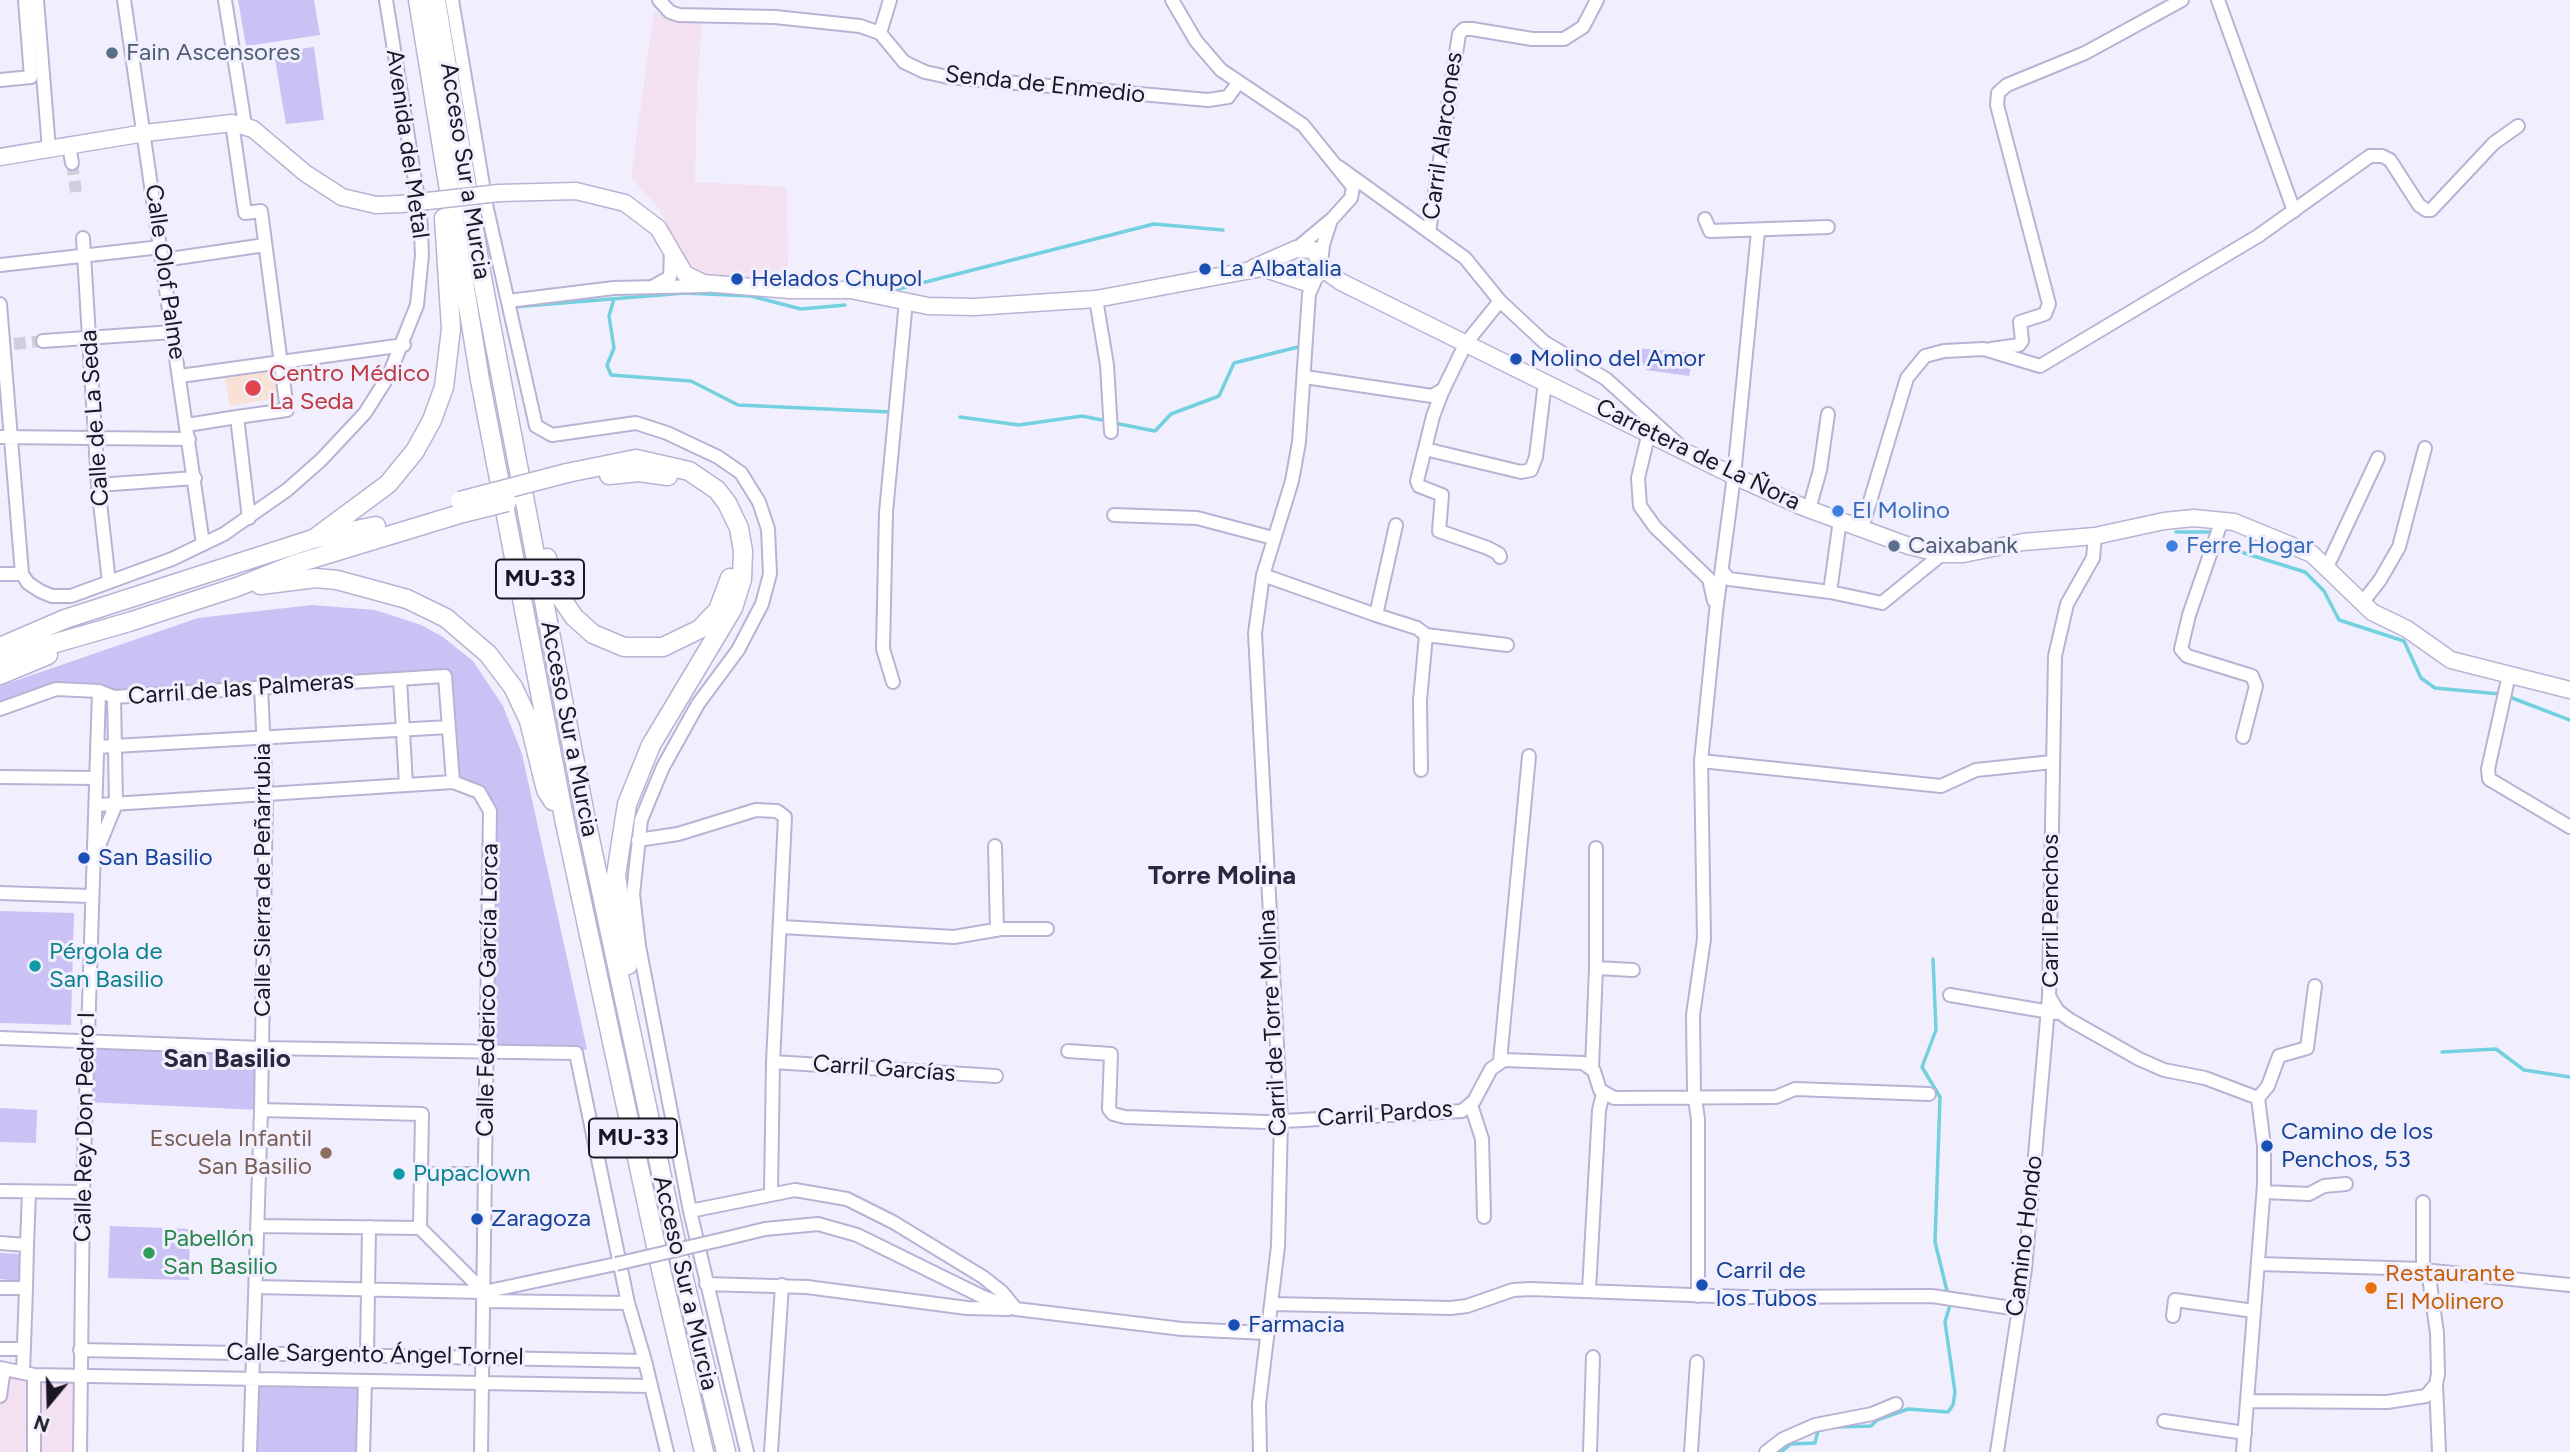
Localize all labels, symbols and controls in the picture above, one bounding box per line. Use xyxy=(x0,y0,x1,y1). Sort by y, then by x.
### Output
place label: Fain Ascensores xyxy=(126,39,300,67)
marker: Fain Ascensores xyxy=(104,45,120,61)
street label: Avenida del Metal xyxy=(379,48,435,240)
street label: Carril Alarcones xyxy=(1417,50,1469,222)
street label: Senda de Enmedio xyxy=(943,60,1147,110)
street label: Acceso Sur a Murcia xyxy=(434,61,496,281)
street label: Calle Olof Palme xyxy=(138,183,192,361)
place label: La Albatalia xyxy=(1219,255,1342,283)
marker: La Albatalia xyxy=(1197,261,1213,277)
place label: Helados Chupol xyxy=(751,265,922,293)
marker: Helados Chupol xyxy=(729,271,745,287)
street label: Calle de La Seda xyxy=(74,329,116,507)
place label: Molino del Amor xyxy=(1530,345,1705,373)
marker: Molino del Amor xyxy=(1508,351,1524,367)
place label: Centro Médico La Seda xyxy=(269,360,430,416)
marker: Centro Médico La Seda xyxy=(243,378,263,398)
street label: Carretera de La Ñora xyxy=(1591,393,1805,517)
place label: El Molino xyxy=(1852,497,1950,525)
marker: El Molino xyxy=(1830,503,1846,519)
place label: Caixabank xyxy=(1908,532,2018,560)
place label: Ferre Hogar xyxy=(2186,532,2314,560)
marker: Caixabank xyxy=(1886,538,1902,554)
marker: Ferre Hogar xyxy=(2164,538,2180,554)
road number: MU-33 xyxy=(496,559,584,598)
street label: Acceso Sur a Murcia xyxy=(534,619,604,839)
street label: Carril de las Palmeras xyxy=(127,667,355,711)
street label: Calle Sierra de Peñarrubia xyxy=(249,743,277,1017)
street label: Carril Penchos xyxy=(2037,834,2065,988)
street label: Calle Federico García Lorca xyxy=(471,843,505,1137)
place label: San Basilio xyxy=(98,844,213,872)
marker: San Basilio xyxy=(76,850,92,866)
district label: Torre Molina xyxy=(1148,860,1296,892)
street label: Carril de Torre Molina xyxy=(1253,909,1293,1137)
place label: Pérgola de San Basilio xyxy=(49,938,164,994)
marker: Pérgola de San Basilio xyxy=(27,958,43,974)
street label: Calle Rey Don Pedro I xyxy=(69,1011,101,1243)
district label: San Basilio xyxy=(163,1043,291,1075)
street label: Carril Garcías xyxy=(812,1050,956,1088)
street label: Carril Pardos xyxy=(1316,1095,1454,1133)
place label: Camino de los Penchos, 53 xyxy=(2281,1118,2433,1174)
road number: MU-33 xyxy=(589,1119,677,1158)
place label: Escuela Infantil San Basilio xyxy=(149,1125,312,1181)
marker: Camino de los Penchos, 53 xyxy=(2259,1138,2275,1154)
marker: Escuela Infantil San Basilio xyxy=(318,1145,334,1161)
street label: Camino Hondo xyxy=(2001,1154,2049,1318)
place label: Pupaclown xyxy=(413,1160,531,1188)
marker: Pupaclown xyxy=(391,1166,407,1182)
street label: Acceso Sur a Murcia xyxy=(646,1173,724,1393)
place label: Zaragoza xyxy=(491,1205,591,1233)
marker: Zaragoza xyxy=(469,1211,485,1227)
place label: Pabellón San Basilio xyxy=(163,1225,278,1281)
marker: Pabellón San Basilio xyxy=(141,1245,157,1261)
place label: Carril de los Tubos xyxy=(1716,1257,1817,1313)
place label: Restaurante El Molinero xyxy=(2385,1260,2515,1316)
marker: Carril de los Tubos xyxy=(1694,1277,1710,1293)
marker: Restaurante El Molinero xyxy=(2363,1280,2379,1296)
place label: Farmacia xyxy=(1248,1311,1345,1339)
marker: Farmacia xyxy=(1226,1317,1242,1333)
street label: Calle Sargento Ángel Tornel xyxy=(226,1338,524,1372)
north arrow xyxy=(14,1368,84,1438)
text: N xyxy=(31,1410,53,1437)

